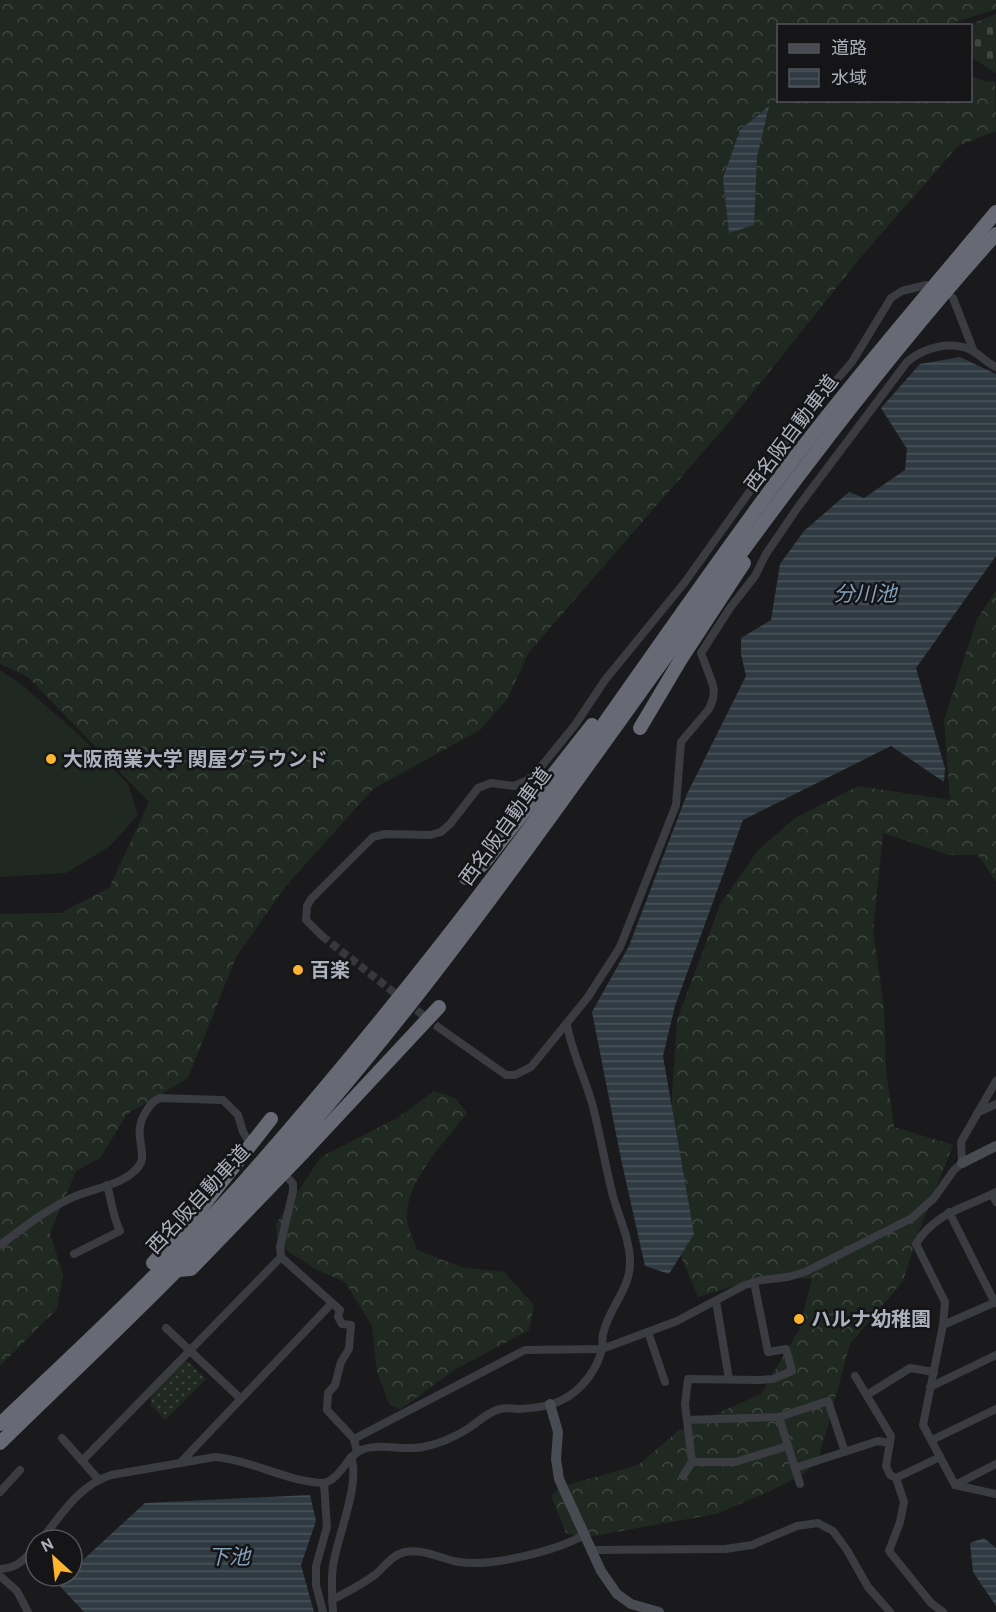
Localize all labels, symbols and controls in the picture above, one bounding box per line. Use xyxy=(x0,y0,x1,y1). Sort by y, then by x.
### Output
legend xyxy=(777,24,972,102)
text: 道路 xyxy=(831,37,867,59)
text: 水域 xyxy=(831,67,867,89)
street label: 西名阪自動車道 xyxy=(739,370,843,496)
water label: 分川池 xyxy=(834,581,898,606)
place label: 大阪商業大学 関屋グラウンド xyxy=(63,747,328,771)
marker: 大阪商業大学 関屋グラウンド xyxy=(44,752,58,766)
street label: 西名阪自動車道 xyxy=(454,762,556,890)
place label: 百楽 xyxy=(310,958,350,982)
marker: 百楽 xyxy=(291,963,305,977)
street label: 西名阪自動車道 xyxy=(141,1140,255,1258)
place label: ハルナ幼稚園 xyxy=(811,1307,931,1331)
marker: ハルナ幼稚園 xyxy=(792,1312,806,1326)
north arrow xyxy=(24,1528,84,1588)
text: N xyxy=(38,1534,57,1556)
water label: 下池 xyxy=(208,1544,252,1569)

